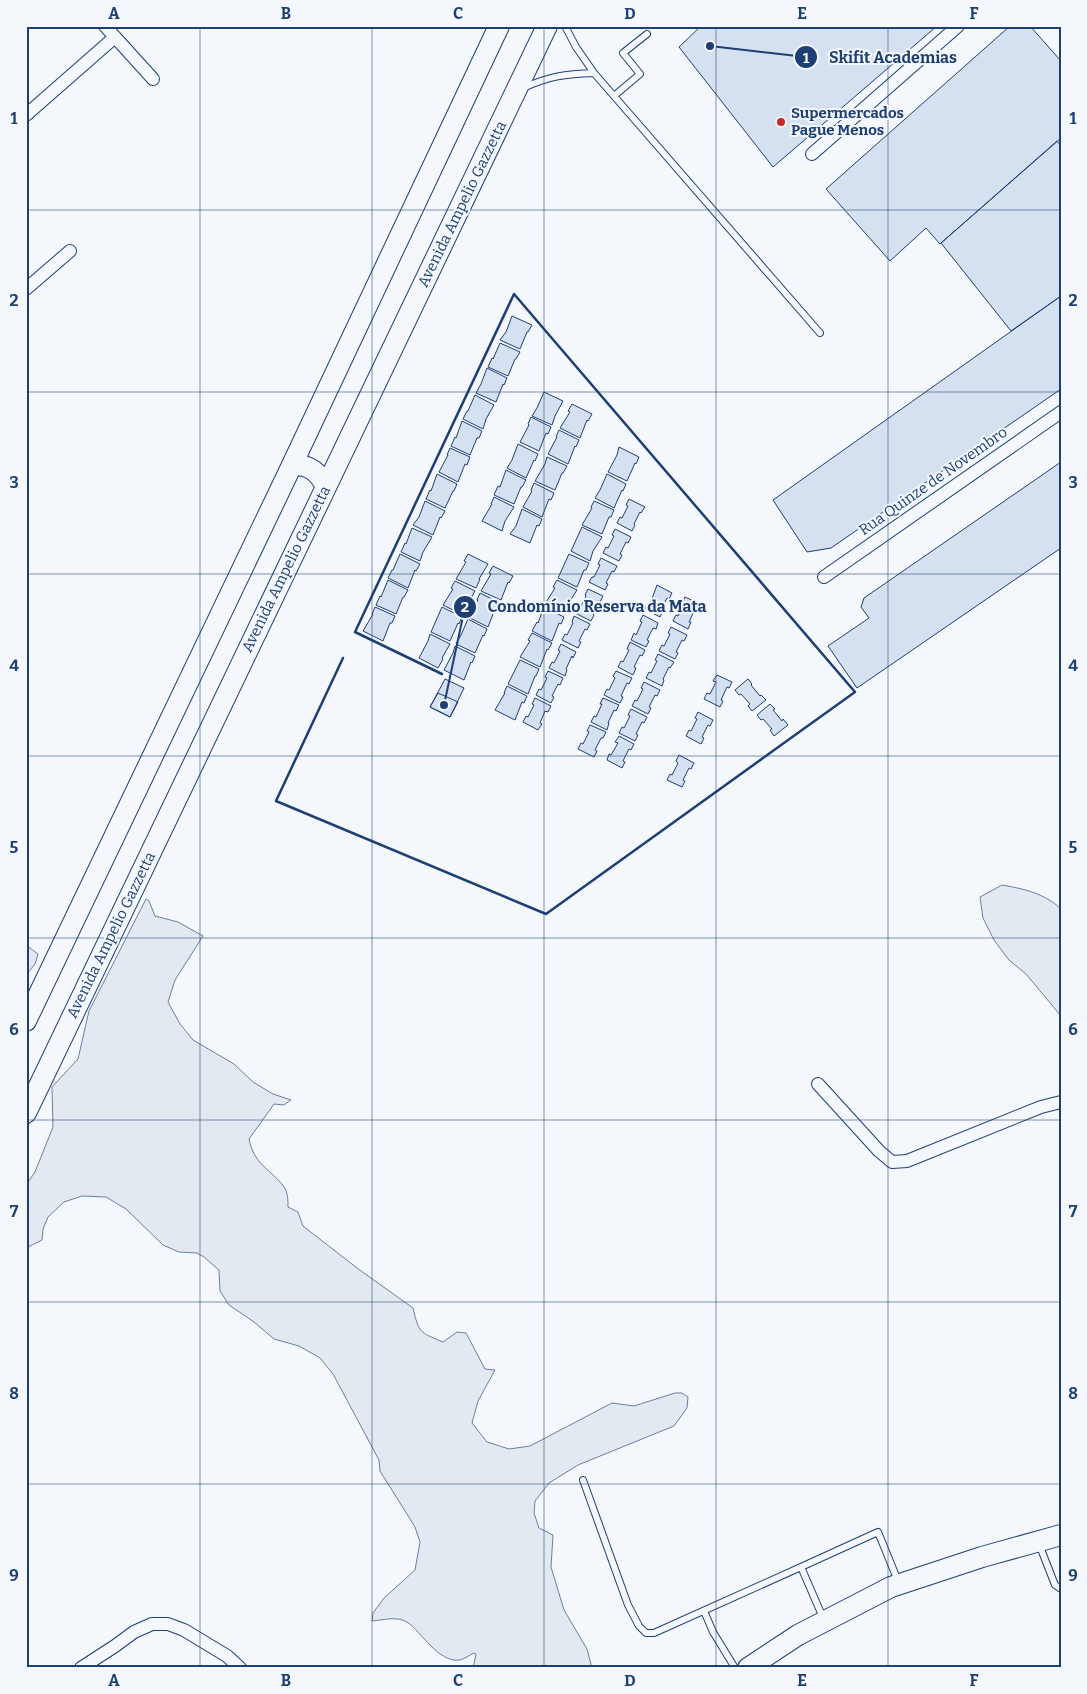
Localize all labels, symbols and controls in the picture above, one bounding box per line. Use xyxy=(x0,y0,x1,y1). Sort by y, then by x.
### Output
text: A xyxy=(108,4,120,23)
text: B xyxy=(281,4,291,23)
text: C xyxy=(453,4,463,23)
text: D xyxy=(624,4,636,23)
text: E xyxy=(797,4,807,23)
text: F xyxy=(970,4,979,23)
callout: Skifit Academias xyxy=(794,42,967,73)
text: Skifit Academias xyxy=(829,48,957,67)
text: 1 xyxy=(803,49,810,67)
place label: Supermercados Pague Menos xyxy=(791,104,904,139)
text: 1 xyxy=(11,109,18,128)
text: 1 xyxy=(1070,109,1077,128)
marker: Supermercados Pague Menos xyxy=(775,116,787,128)
street label: Avenida Ampelio Gazzetta xyxy=(414,118,510,290)
text: 2 xyxy=(9,291,19,310)
text: 2 xyxy=(1068,291,1078,310)
street label: Rua Quinze de Novembro xyxy=(855,423,1011,539)
text: 3 xyxy=(9,473,19,492)
text: 3 xyxy=(1068,473,1078,492)
street label: Avenida Ampelio Gazzetta xyxy=(238,483,334,655)
callout: Condomínio Reserva da Mata xyxy=(453,591,717,622)
text: Condomínio Reserva da Mata xyxy=(487,597,707,616)
text: 2 xyxy=(461,598,469,616)
text: 4 xyxy=(9,656,19,675)
text: 4 xyxy=(1068,656,1078,675)
text: 5 xyxy=(10,838,19,857)
text: 5 xyxy=(1069,838,1078,857)
street label: Avenida Ampelio Gazzetta xyxy=(63,849,159,1021)
text: 6 xyxy=(9,1020,19,1039)
text: 6 xyxy=(1068,1020,1078,1039)
text: 7 xyxy=(10,1202,19,1221)
text: 7 xyxy=(1069,1202,1078,1221)
text: 8 xyxy=(9,1384,19,1403)
text: 8 xyxy=(1068,1384,1078,1403)
text: 9 xyxy=(9,1566,19,1585)
text: 9 xyxy=(1068,1566,1078,1585)
text: A xyxy=(108,1671,120,1690)
text: B xyxy=(281,1671,291,1690)
text: C xyxy=(453,1671,463,1690)
text: D xyxy=(624,1671,636,1690)
text: E xyxy=(797,1671,807,1690)
text: F xyxy=(970,1671,979,1690)

